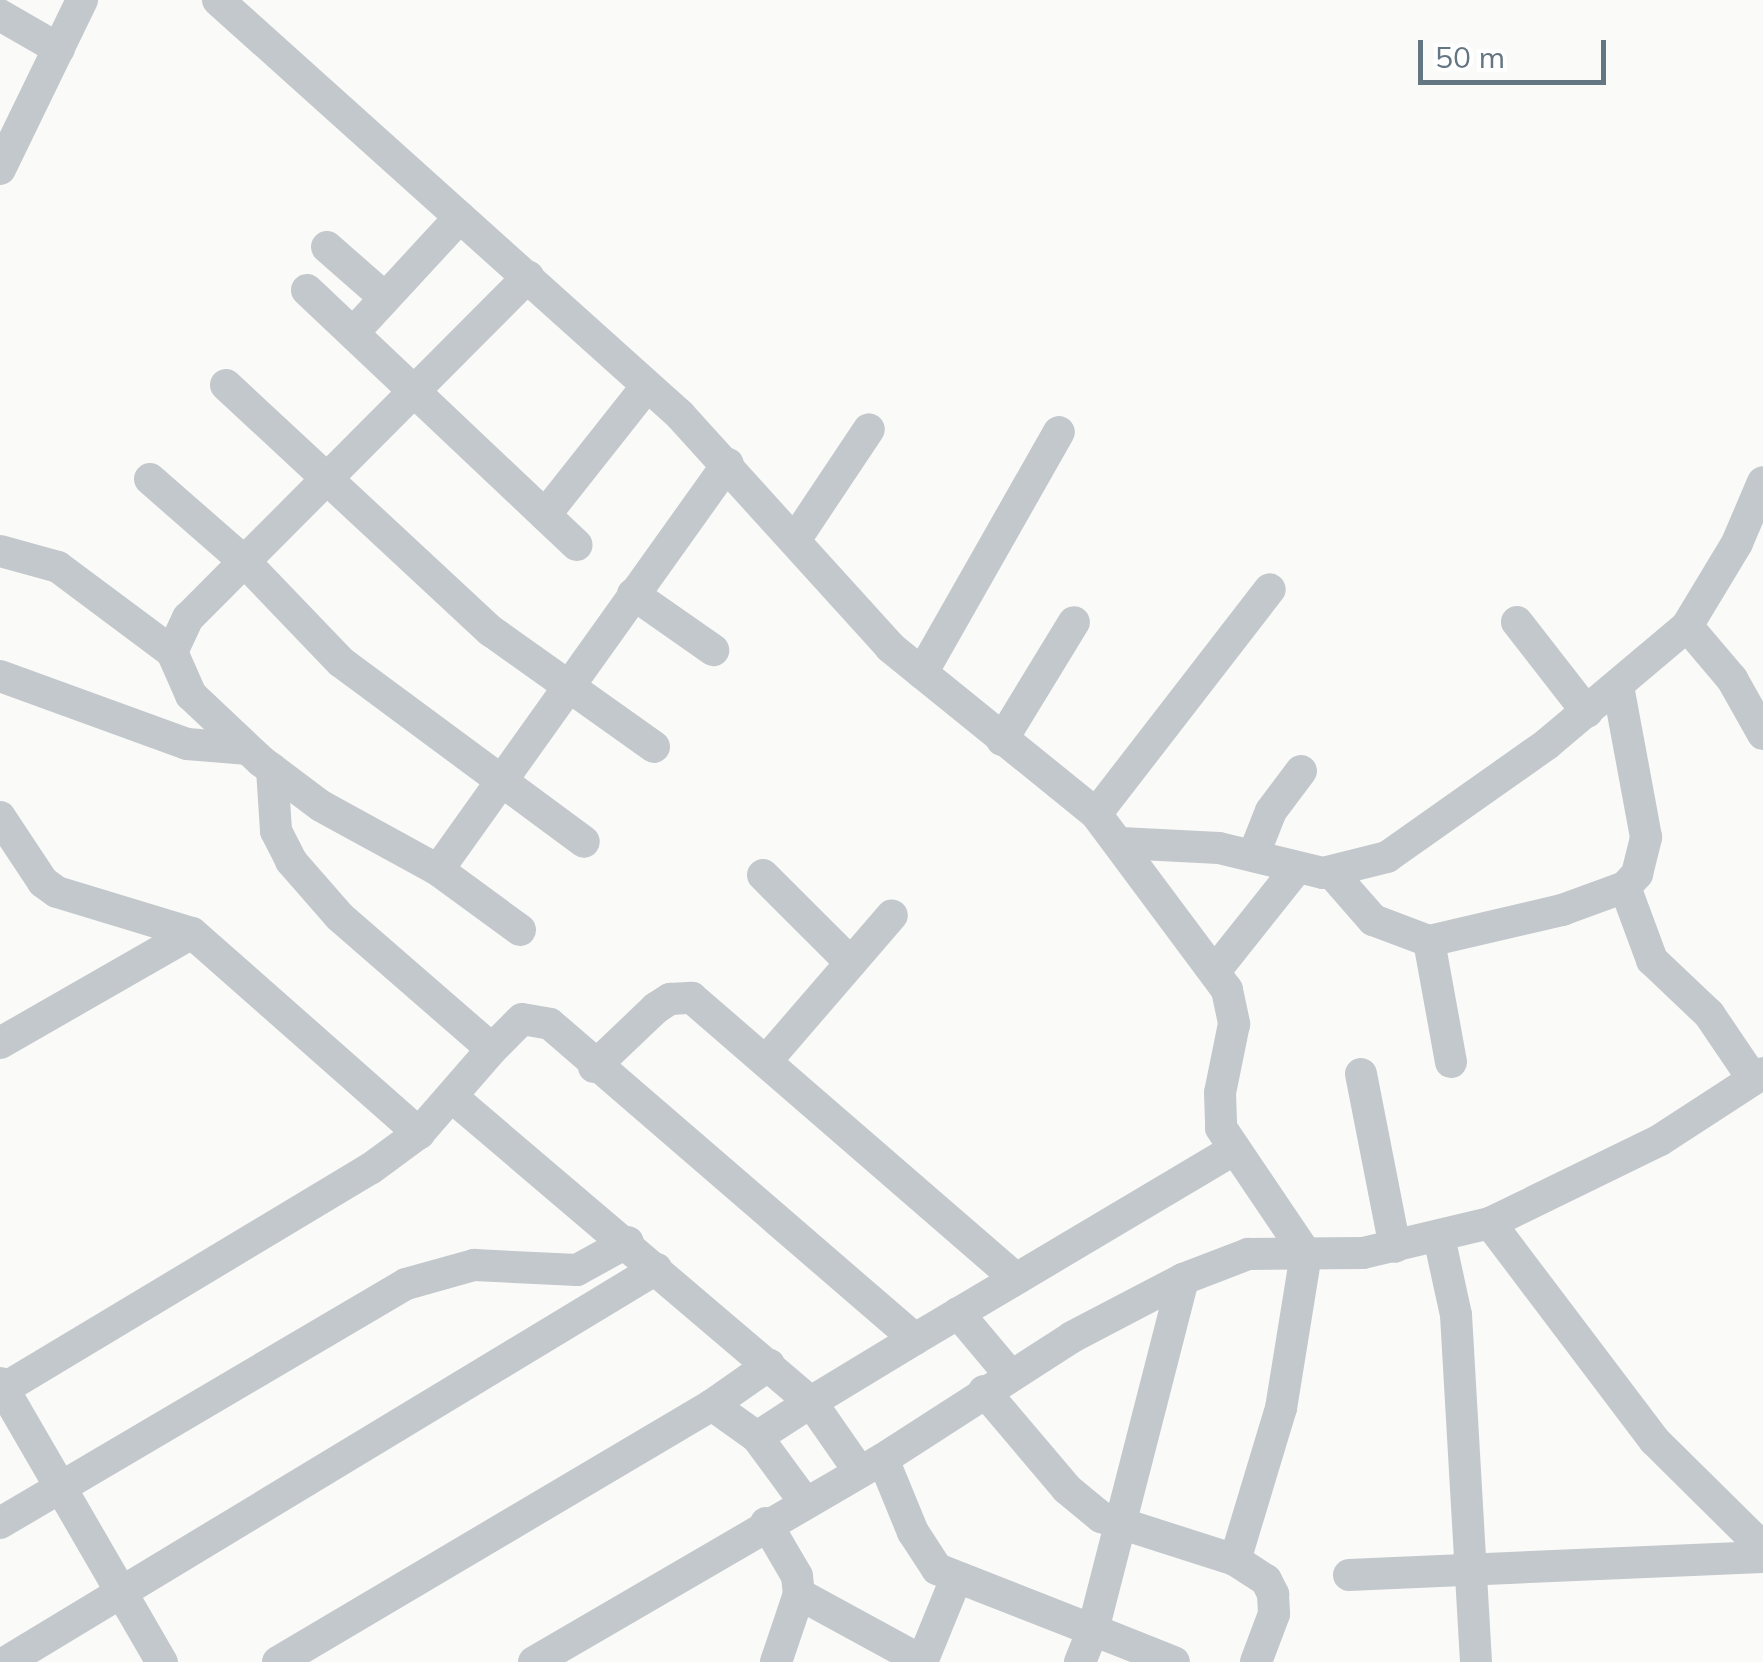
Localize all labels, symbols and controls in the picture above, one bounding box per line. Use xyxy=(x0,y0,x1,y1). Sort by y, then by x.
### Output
scale bar xyxy=(1423,20,1610,82)
text: 50 m xyxy=(1435,38,1505,76)

